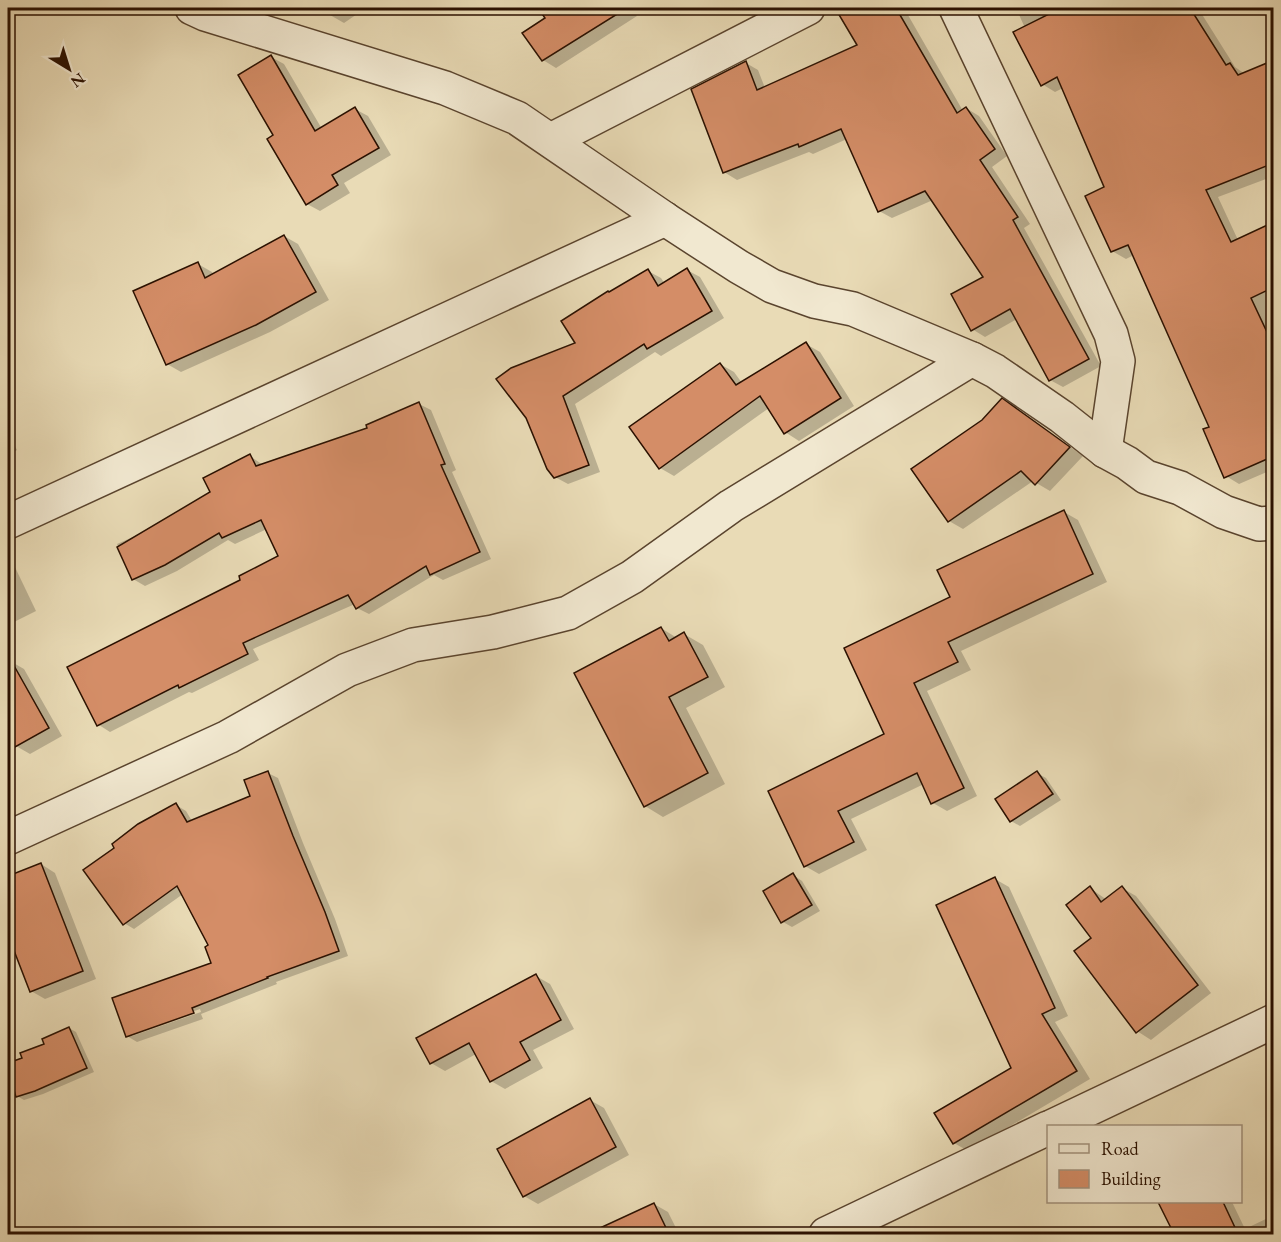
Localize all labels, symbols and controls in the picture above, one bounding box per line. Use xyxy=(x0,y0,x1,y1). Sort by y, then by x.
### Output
north arrow xyxy=(39,39,99,99)
text: N xyxy=(66,68,89,93)
legend xyxy=(1047,1125,1242,1203)
text: Road xyxy=(1101,1137,1140,1160)
text: Building xyxy=(1101,1167,1161,1190)

